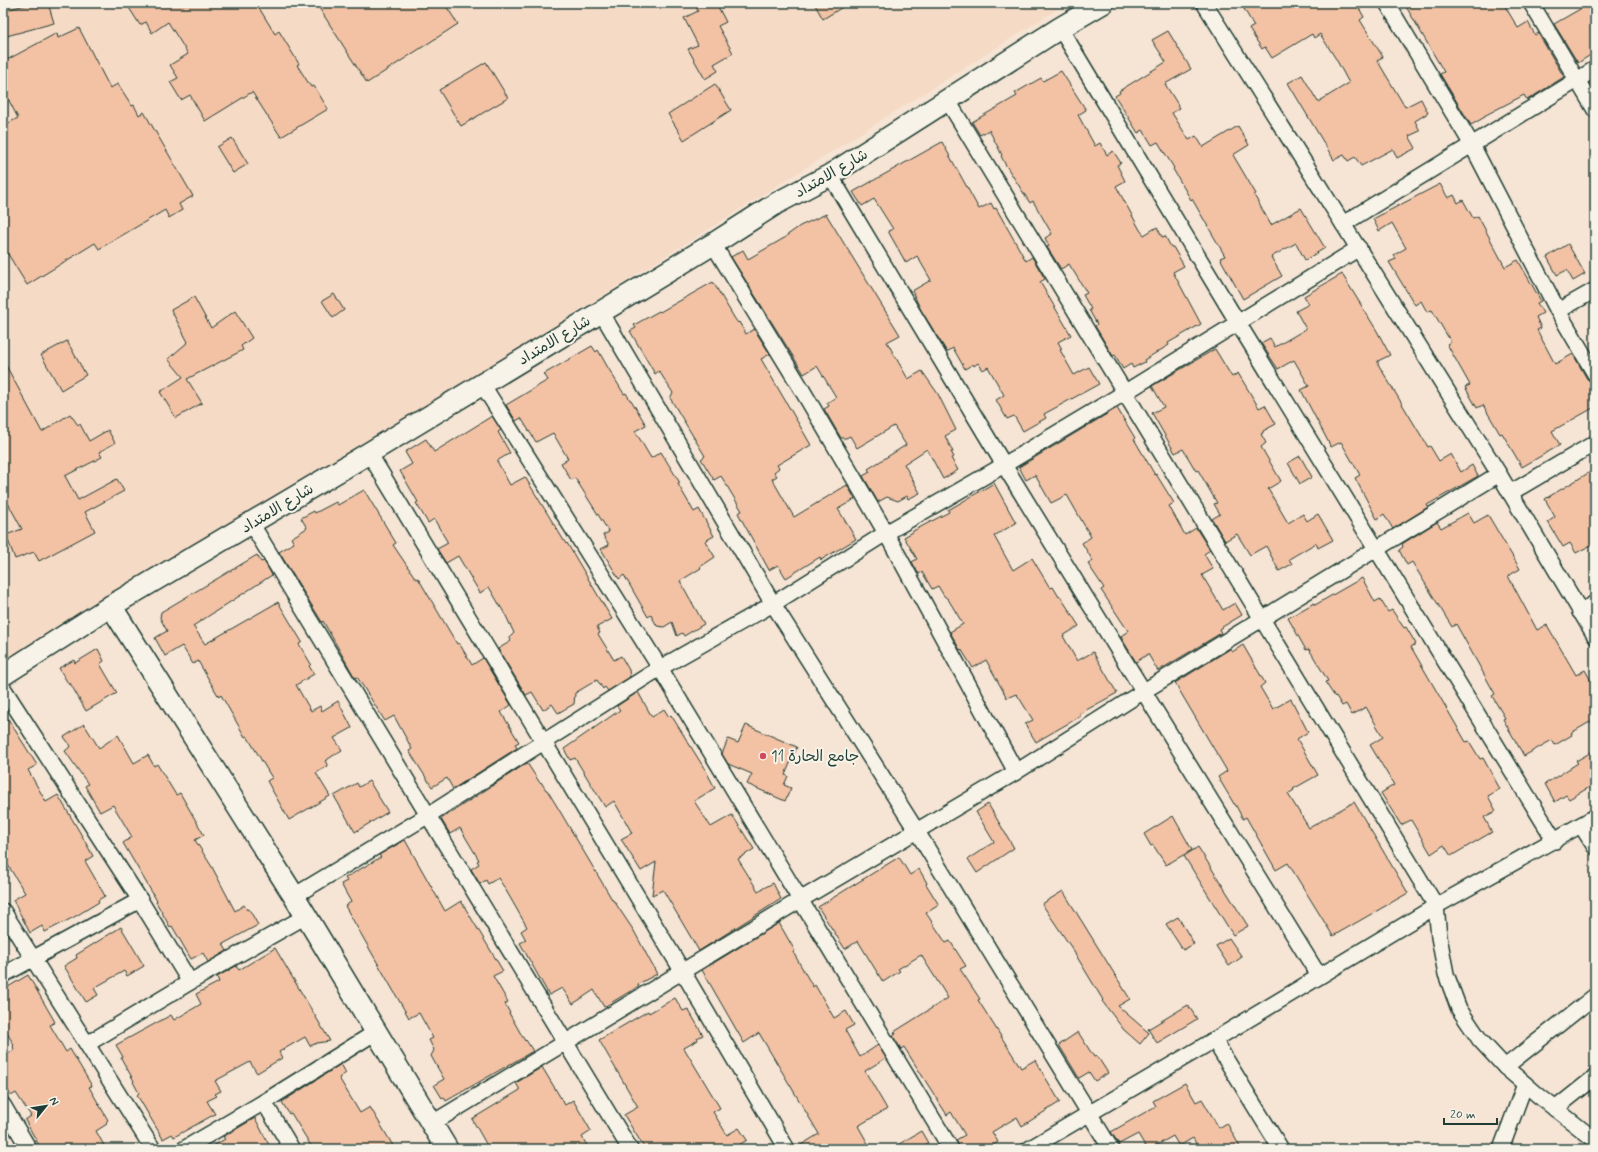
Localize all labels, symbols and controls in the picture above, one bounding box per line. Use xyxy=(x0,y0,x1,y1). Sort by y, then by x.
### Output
street label: شارع الامتداد xyxy=(791,145,872,203)
street label: شارع الامتداد xyxy=(514,311,595,370)
street label: شارع الامتداد xyxy=(237,479,318,538)
place label: جامع الحارة 11 xyxy=(771,747,859,767)
marker: جامع الحارة 11 xyxy=(758,751,768,761)
north arrow xyxy=(26,1086,66,1126)
text: N xyxy=(46,1095,62,1108)
scale bar xyxy=(1444,1100,1497,1126)
text: 20 m xyxy=(1450,1107,1476,1123)

